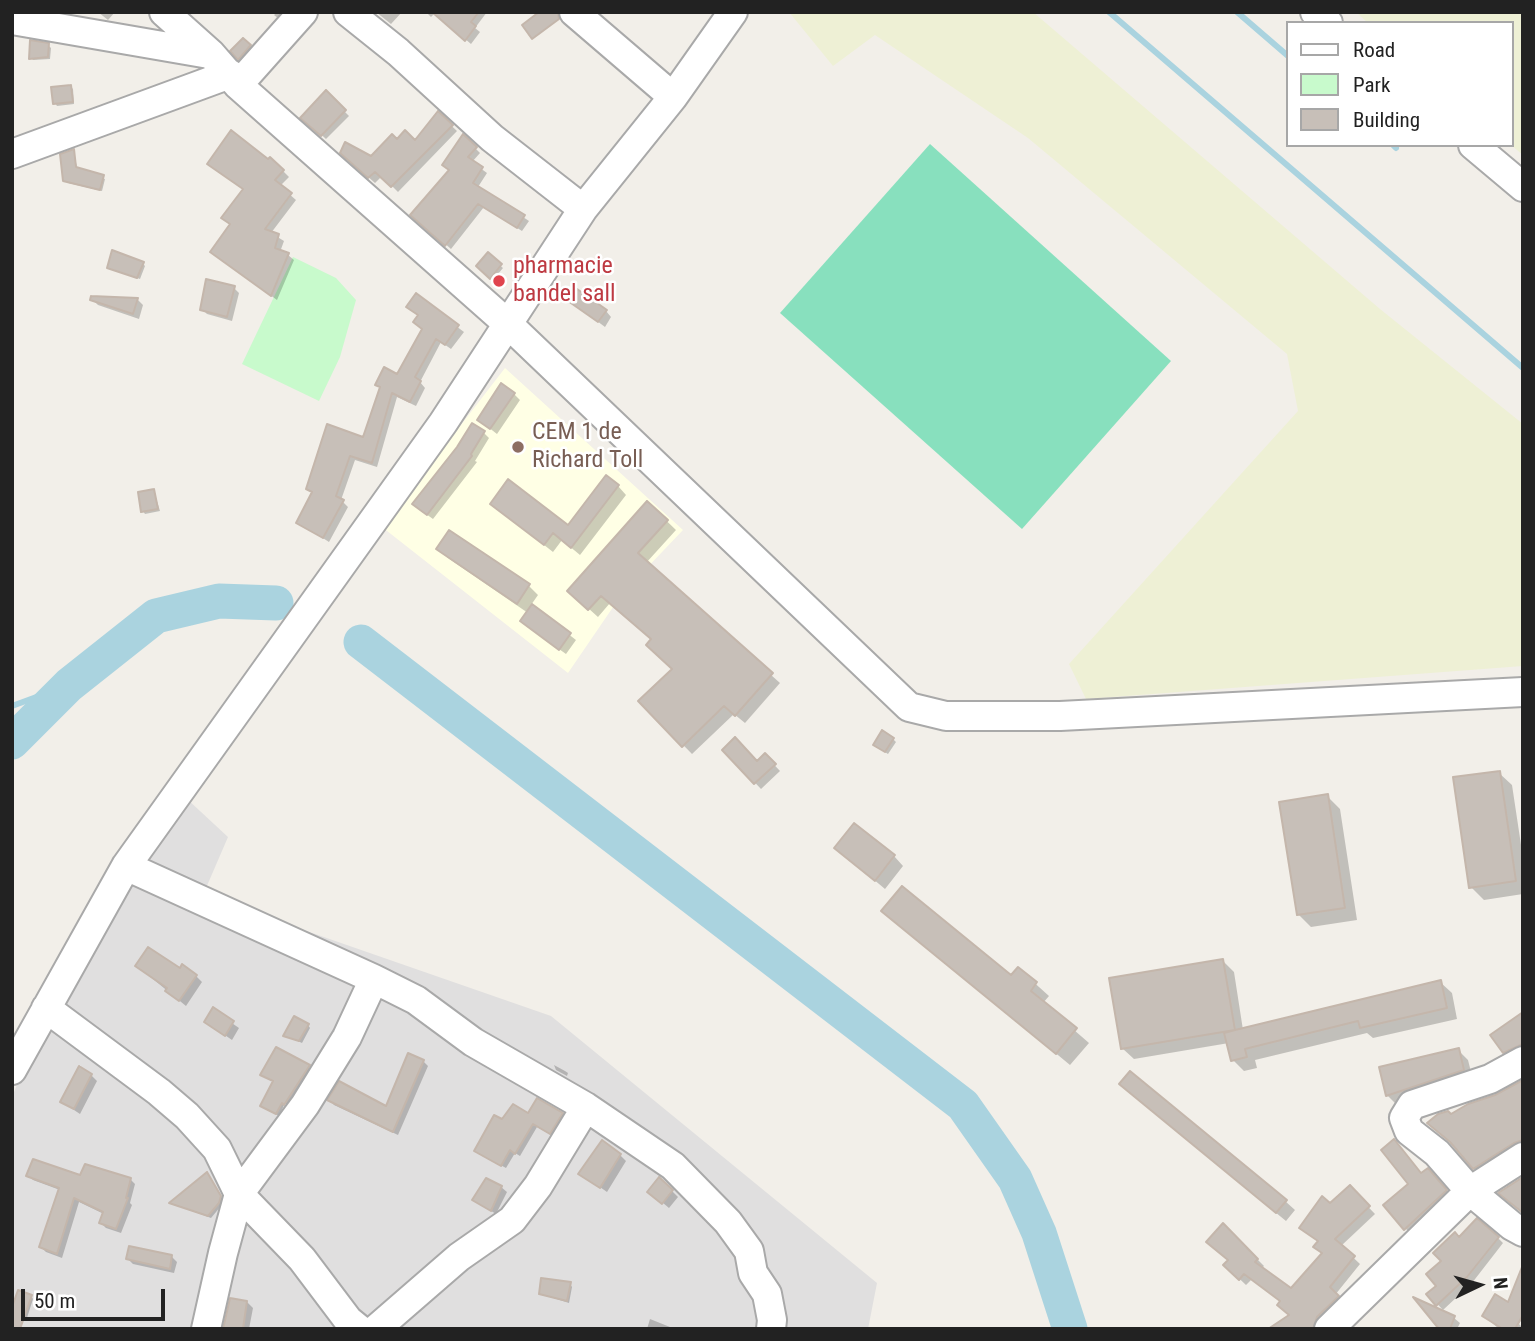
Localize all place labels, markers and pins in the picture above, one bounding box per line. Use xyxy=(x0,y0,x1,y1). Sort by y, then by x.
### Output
place label: pharmacie bandel sall xyxy=(513,253,616,309)
marker: pharmacie bandel sall xyxy=(491,273,507,289)
place label: CEM 1 de Richard Toll xyxy=(532,419,643,475)
marker: CEM 1 de Richard Toll xyxy=(510,439,526,455)

